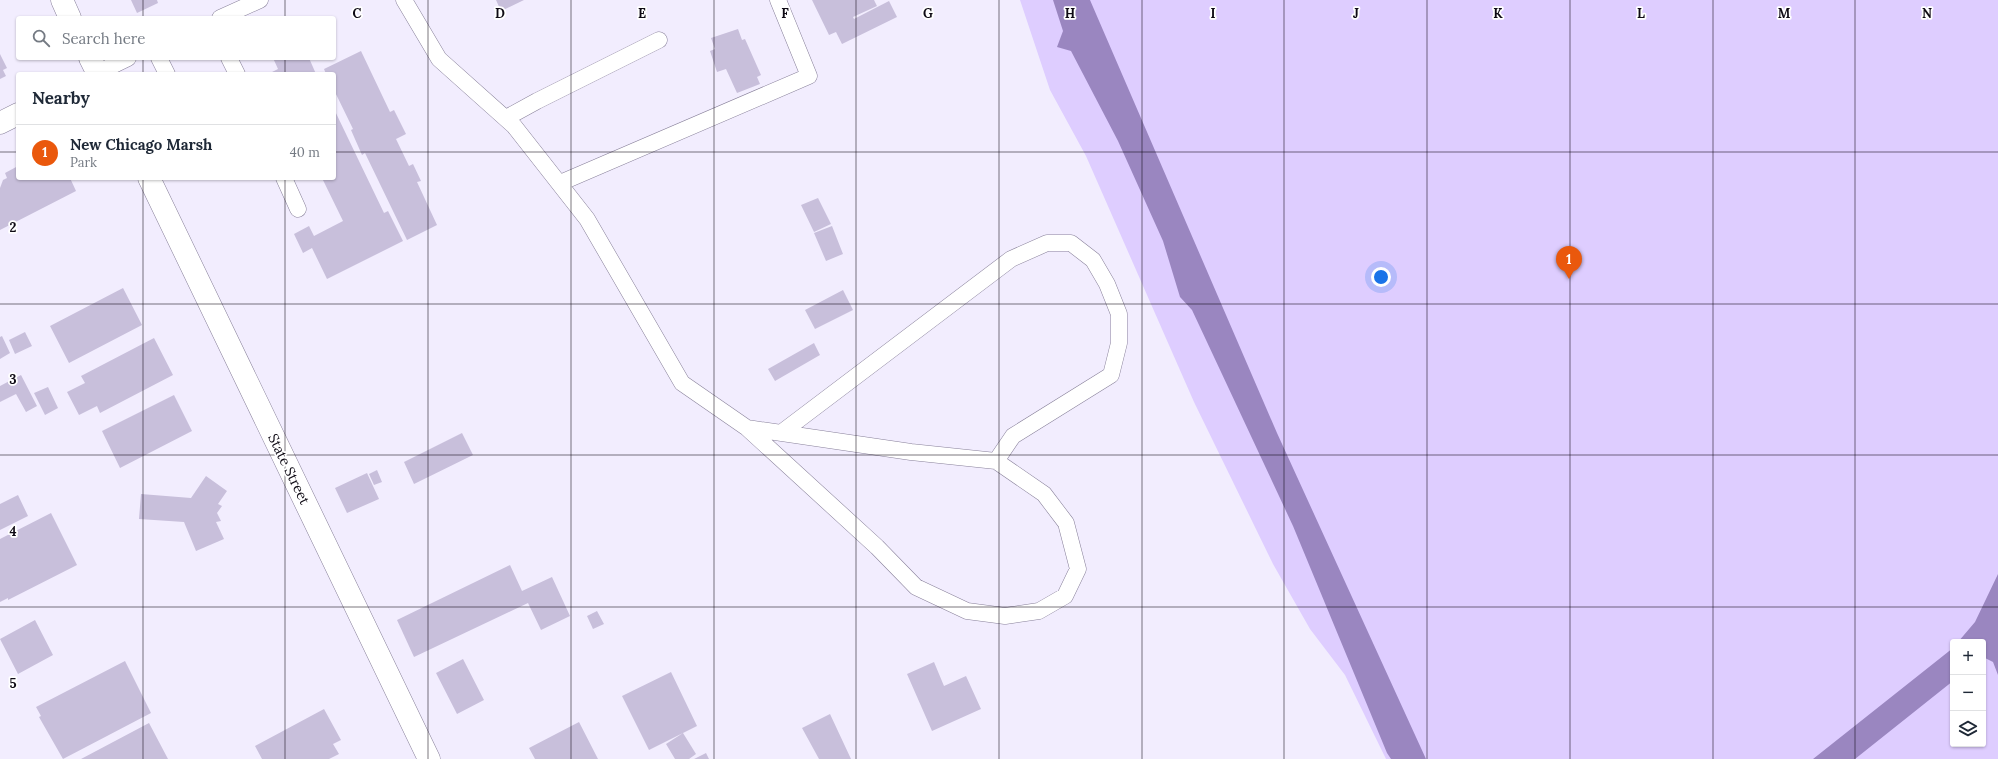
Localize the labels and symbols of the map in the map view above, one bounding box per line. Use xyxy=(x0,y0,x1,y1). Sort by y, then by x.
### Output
text: C xyxy=(353,5,362,22)
text: D xyxy=(495,5,505,22)
text: E xyxy=(638,5,646,22)
text: F xyxy=(781,5,789,22)
text: G xyxy=(923,5,933,22)
text: H xyxy=(1065,5,1075,22)
text: I xyxy=(1210,5,1216,22)
text: J xyxy=(1353,5,1359,22)
text: K xyxy=(1493,5,1503,22)
text: L xyxy=(1637,5,1645,22)
text: M xyxy=(1778,5,1791,22)
text: N xyxy=(1922,5,1932,22)
text: 2 xyxy=(10,219,17,236)
pin: 1 xyxy=(1556,246,1582,279)
your location xyxy=(1371,267,1391,287)
text: 3 xyxy=(9,371,17,388)
street label: State Street xyxy=(264,431,314,508)
text: 4 xyxy=(9,523,17,540)
text: 5 xyxy=(9,675,17,692)

